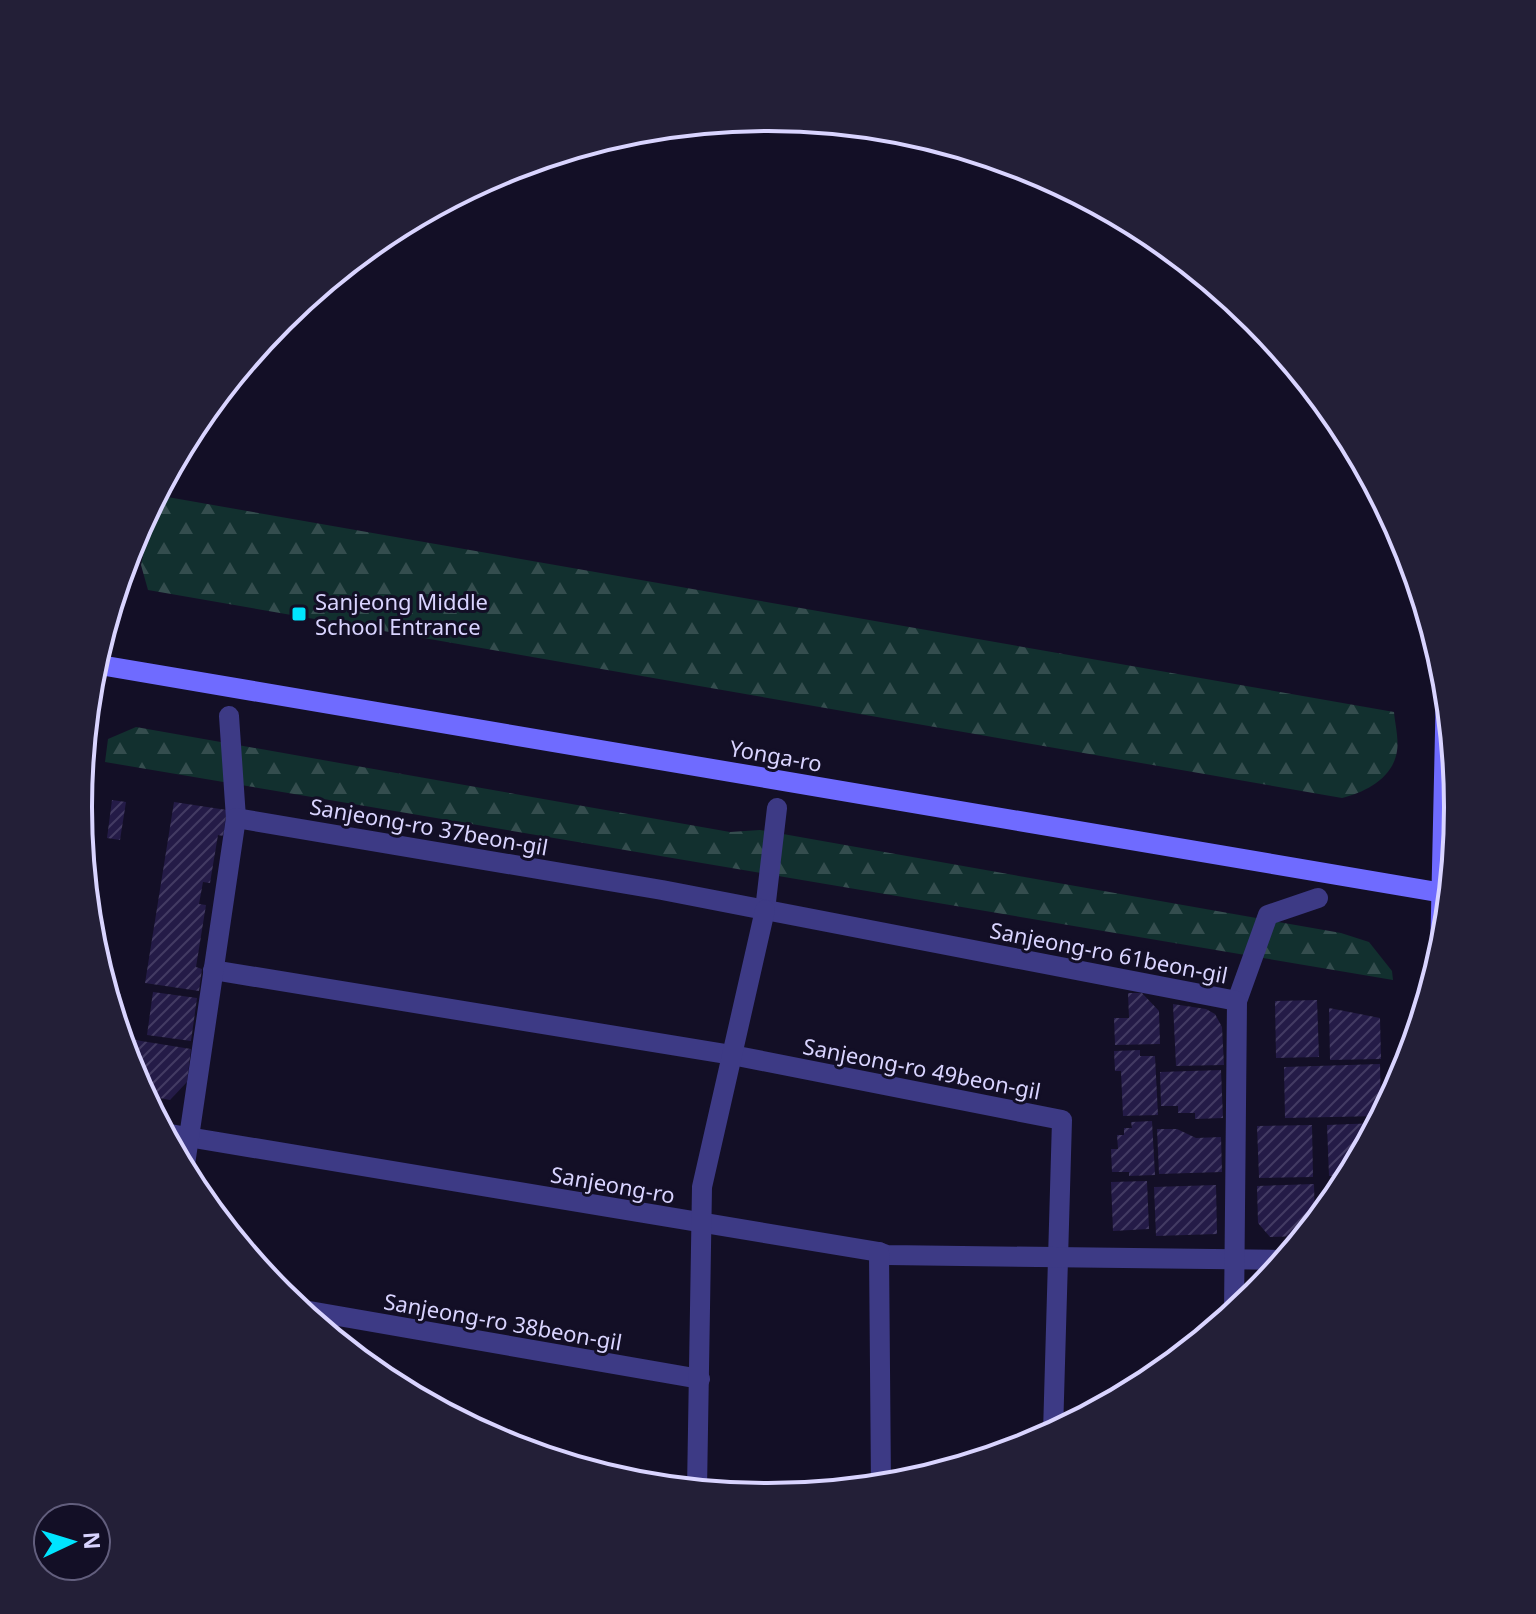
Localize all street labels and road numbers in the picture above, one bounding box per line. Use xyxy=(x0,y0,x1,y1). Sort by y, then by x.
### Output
street label: Yonga-ro xyxy=(728,732,824,778)
street label: Sanjeong-ro 37beon-gil xyxy=(308,790,550,862)
street label: Sanjeong-ro 61beon-gil xyxy=(988,914,1230,990)
street label: Sanjeong-ro 49beon-gil xyxy=(801,1030,1043,1106)
street label: Sanjeong-ro xyxy=(549,1158,677,1210)
street label: Sanjeong-ro 38beon-gil xyxy=(382,1285,624,1357)

